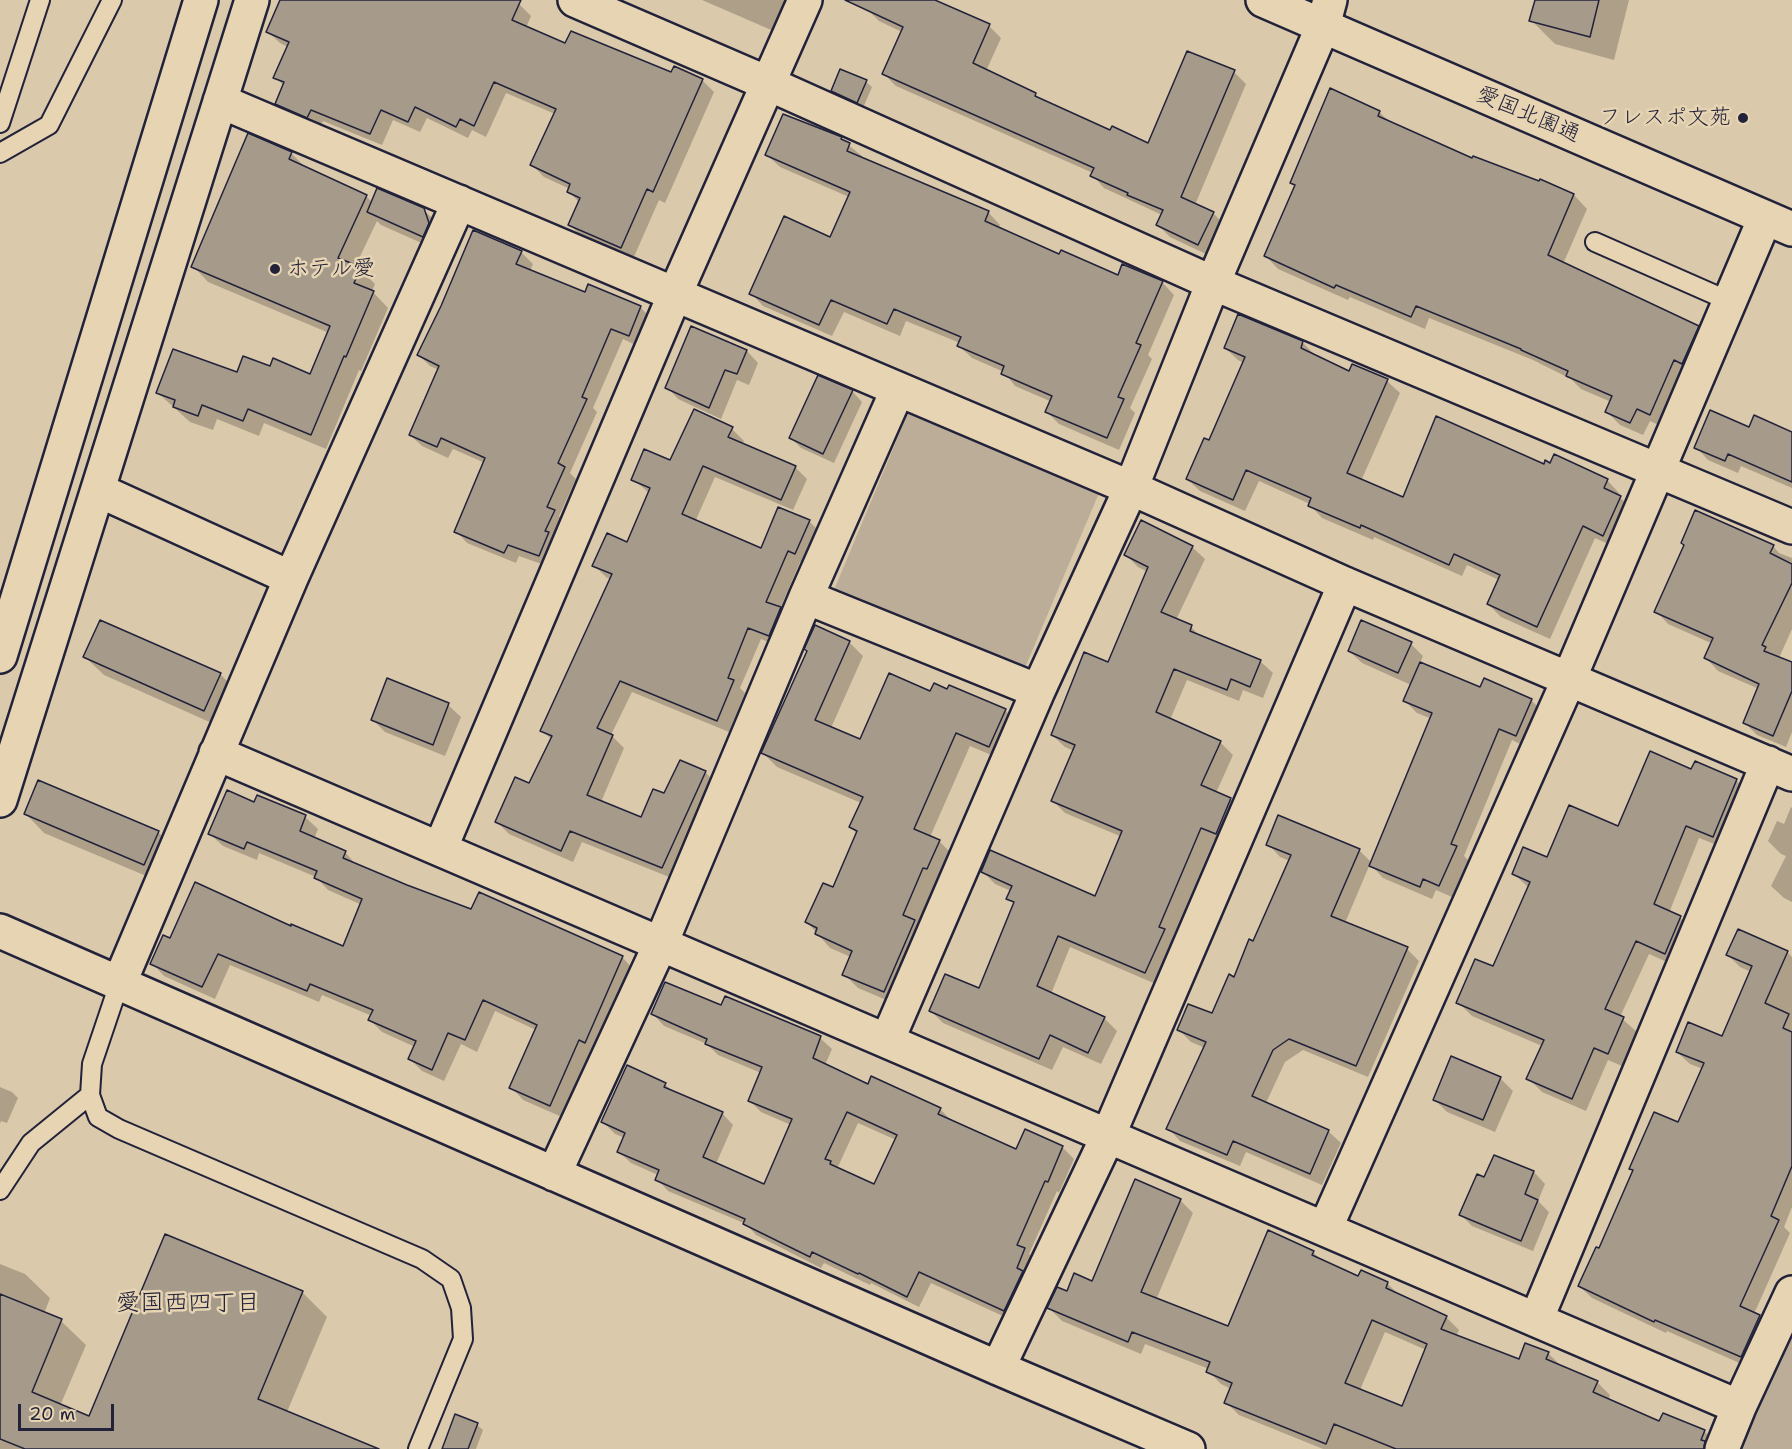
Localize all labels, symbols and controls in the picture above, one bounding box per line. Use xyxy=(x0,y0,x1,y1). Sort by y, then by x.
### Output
street label: 愛国北園通 xyxy=(1472,81,1584,149)
place label: フレスポ文苑 xyxy=(1599,105,1731,131)
marker: フレスポ文苑 xyxy=(1736,111,1750,125)
place label: ホテル愛 xyxy=(287,256,375,282)
marker: ホテル愛 xyxy=(268,262,282,276)
district label: 愛国西四丁目 xyxy=(116,1290,260,1318)
scale bar xyxy=(21,1392,117,1430)
text: 20 m xyxy=(29,1402,75,1426)

